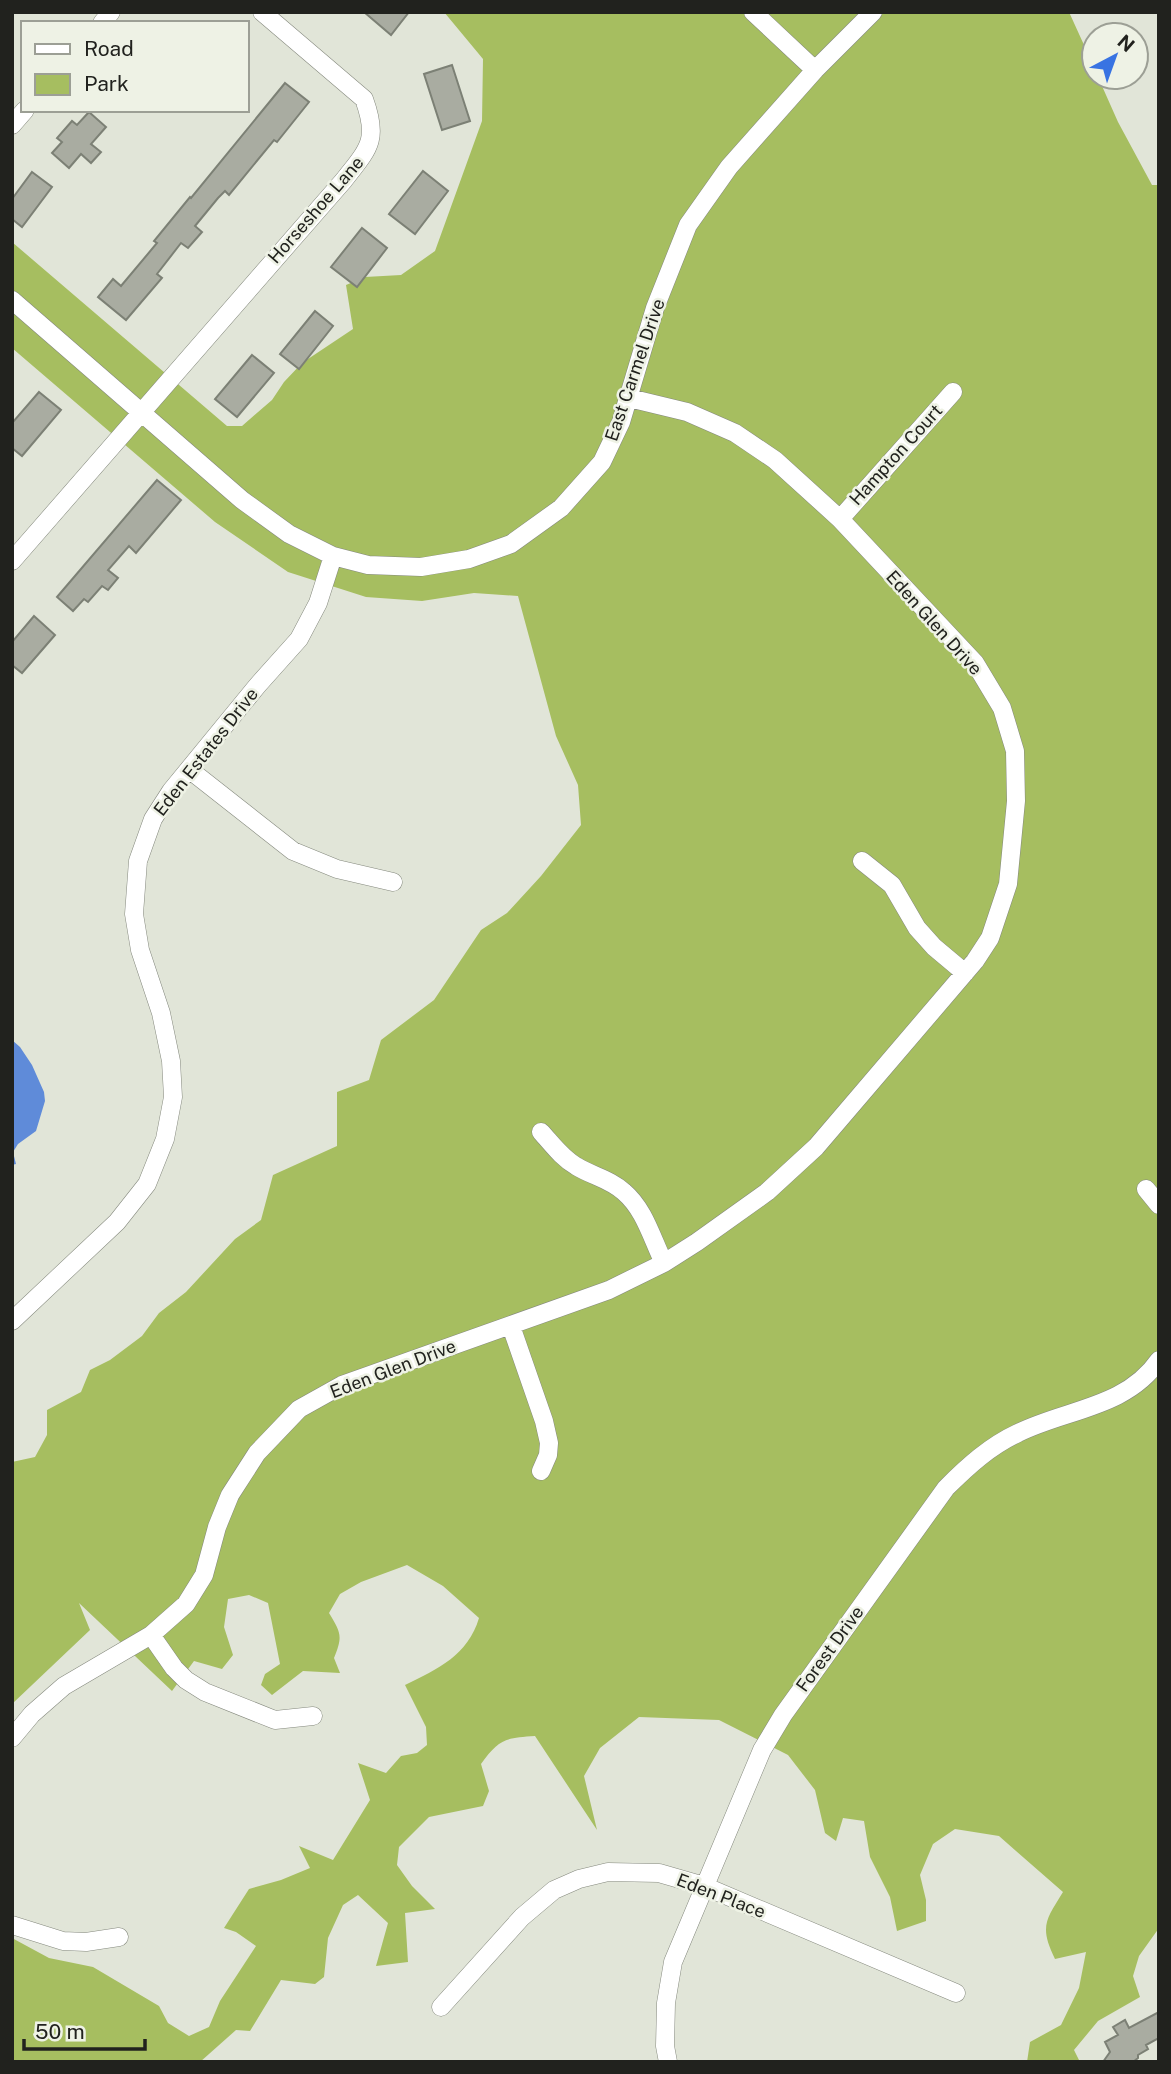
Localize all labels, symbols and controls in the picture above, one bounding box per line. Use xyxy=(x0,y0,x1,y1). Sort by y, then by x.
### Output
legend xyxy=(21,21,248,112)
north arrow xyxy=(1080,21,1150,91)
text: N xyxy=(1113,30,1139,56)
text: Road xyxy=(84,36,134,61)
text: Park xyxy=(84,71,129,96)
street label: Horseshoe Lane xyxy=(263,152,368,267)
street label: East Carmel Drive xyxy=(600,296,669,444)
street label: Hampton Court xyxy=(845,400,946,509)
street label: Eden Glen Drive xyxy=(882,566,987,679)
street label: Eden Estates Drive xyxy=(149,684,262,820)
street label: Eden Glen Drive xyxy=(327,1335,459,1402)
street label: Forest Drive xyxy=(791,1602,868,1696)
street label: Eden Place xyxy=(674,1869,769,1922)
scale bar xyxy=(24,2008,145,2052)
text: 50 m xyxy=(35,2019,85,2044)

